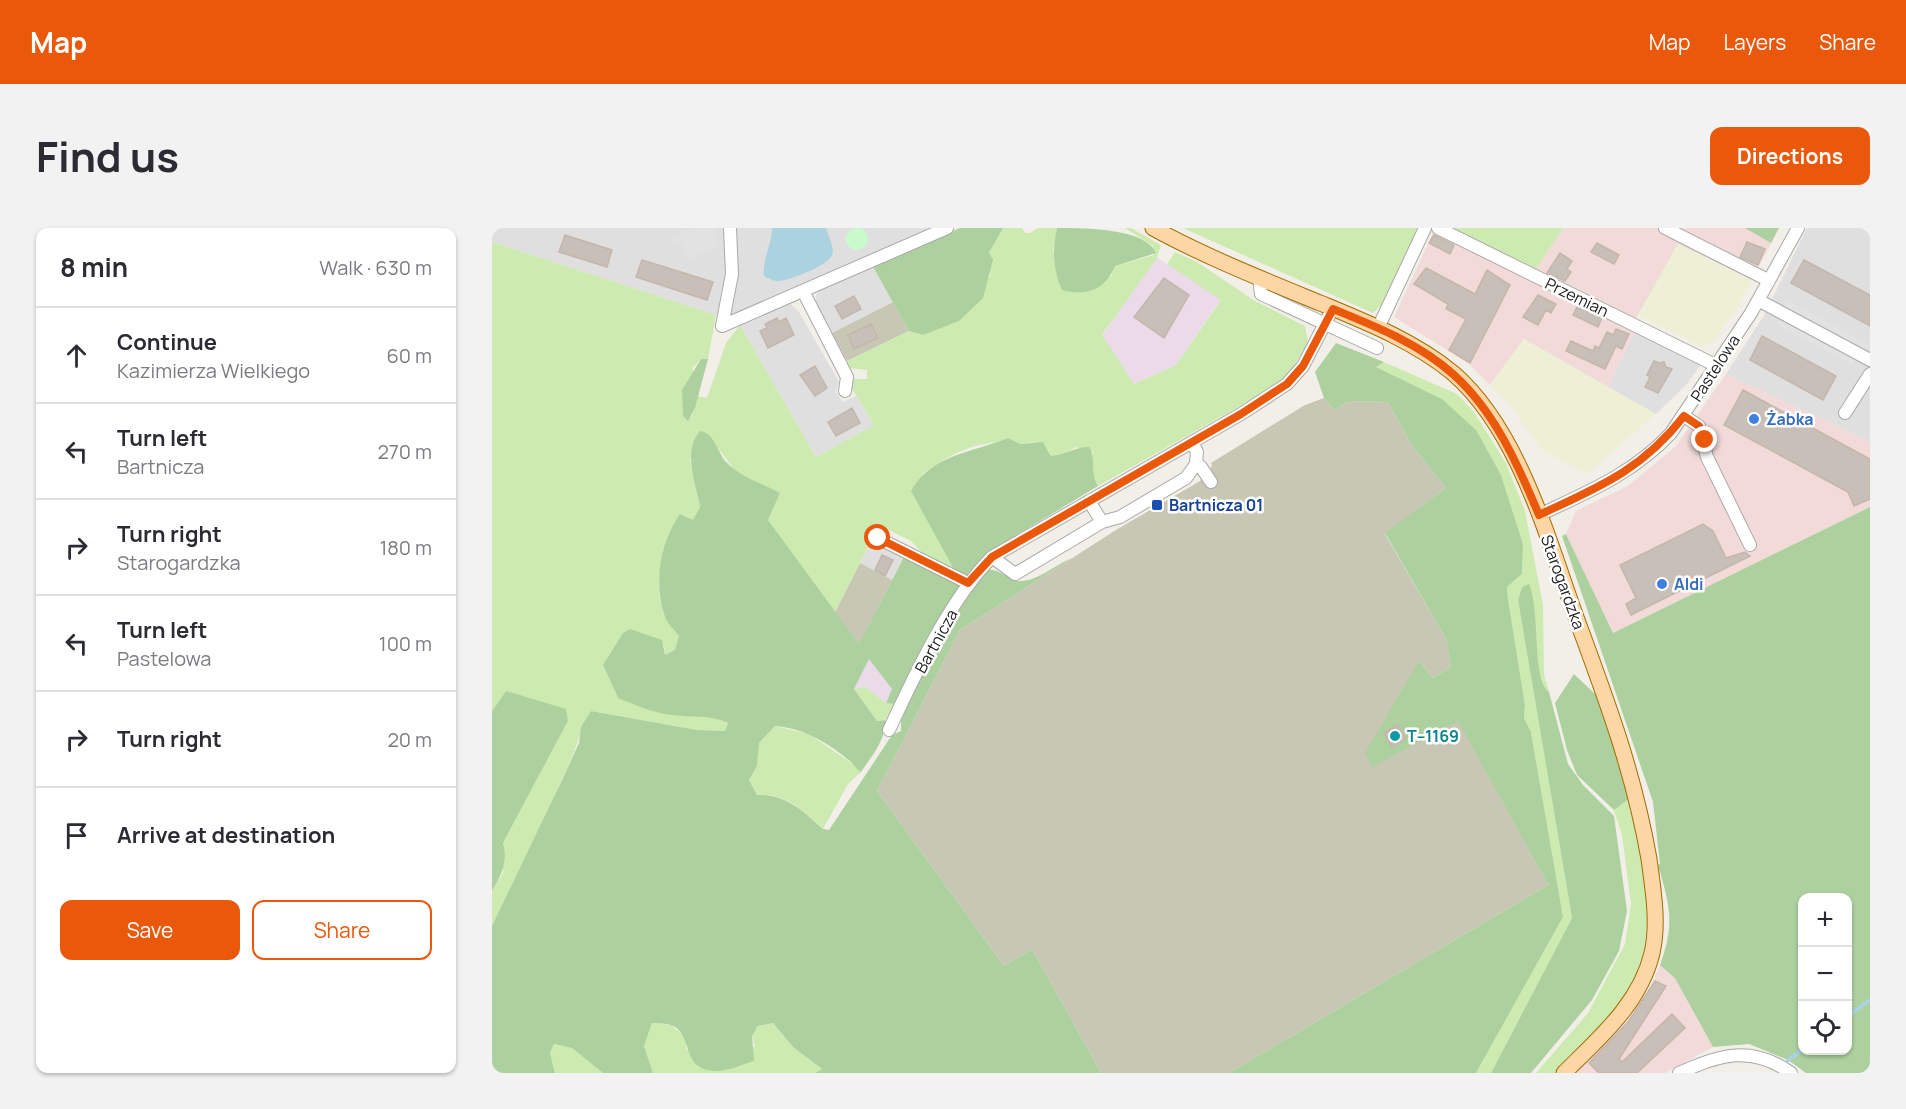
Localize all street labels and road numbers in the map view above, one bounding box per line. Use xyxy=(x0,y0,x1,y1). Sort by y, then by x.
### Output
street label: Przemian xyxy=(1542,272,1612,322)
street label: Pastelowa xyxy=(1685,330,1745,406)
street label: Starogardzka xyxy=(1536,532,1590,632)
street label: Bartnicza xyxy=(909,605,963,677)

